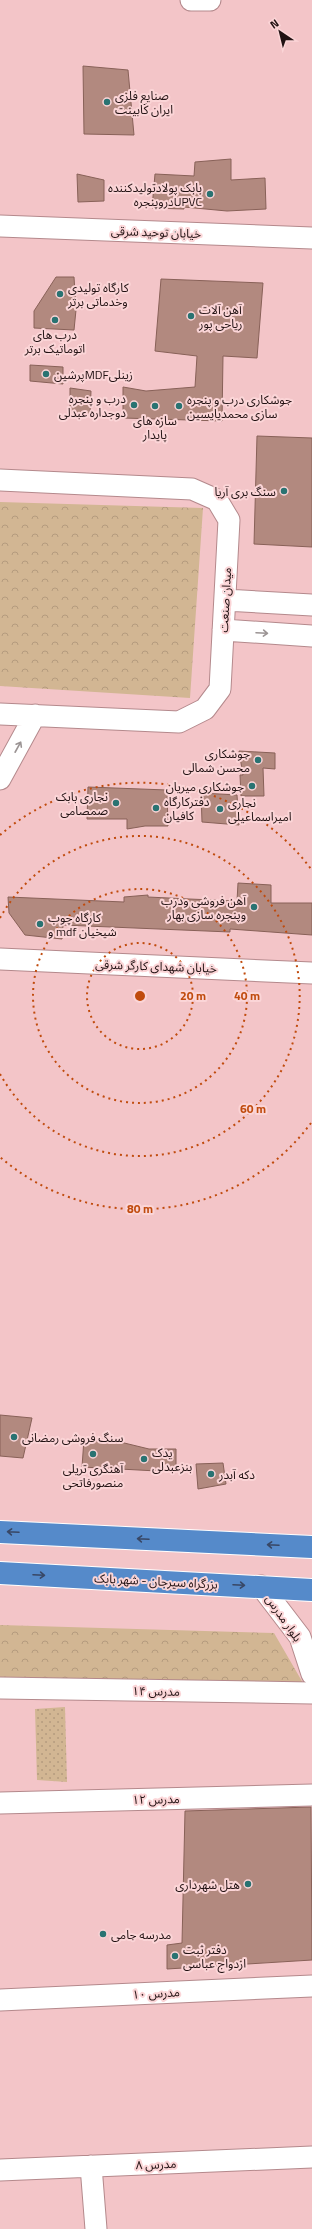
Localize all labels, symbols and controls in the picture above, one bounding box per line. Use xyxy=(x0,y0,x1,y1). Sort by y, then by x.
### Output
north arrow xyxy=(260,12,300,52)
text: N xyxy=(267,15,282,33)
place label: صنایع فلزی ایران کابینت xyxy=(115,86,173,119)
marker: صنایع فلزی ایران کابینت xyxy=(102,97,112,107)
place label: بابک پولادتولیدکننده دروپنجرهUPVC xyxy=(108,178,202,211)
marker: بابک پولادتولیدکننده دروپنجرهUPVC xyxy=(205,189,215,199)
street label: خیابان توحید شرقی xyxy=(110,221,202,243)
place label: کارگاه تولیدی وخدماتی برتر xyxy=(67,278,130,311)
marker: کارگاه تولیدی وخدماتی برتر xyxy=(55,289,65,299)
place label: آهن آلات ریاحی پور xyxy=(198,300,242,333)
marker: آهن آلات ریاحی پور xyxy=(186,311,196,321)
marker: درب های اتوماتیک برتر xyxy=(50,315,60,325)
place label: درب های اتوماتیک برتر xyxy=(24,325,85,358)
place label: پرشینMDFزینلی xyxy=(54,365,133,384)
marker: پرشینMDFزینلی xyxy=(41,369,51,379)
place label: درب و پنجره دوجداره عبدلی xyxy=(59,389,126,422)
place label: جوشکاری درب و پنجره سازی محمدیایسین xyxy=(187,390,292,423)
marker: درب و پنجره دوجداره عبدلی xyxy=(129,400,139,410)
marker: سازه های پایدار xyxy=(150,401,160,411)
marker: جوشکاری درب و پنجره سازی محمدیایسین xyxy=(174,401,184,411)
place label: سازه های پایدار xyxy=(133,411,177,444)
place label: سنگ بری آریا xyxy=(214,482,276,501)
marker: سنگ بری آریا xyxy=(279,486,289,496)
street label: میدان صنعت xyxy=(214,567,236,633)
one-way arrow xyxy=(255,629,268,636)
one-way arrow xyxy=(14,741,22,753)
place label: جوشکاری محسن شمالی xyxy=(183,744,250,777)
marker: جوشکاری محسن شمالی xyxy=(253,755,263,765)
place label: جوشکاری میریان xyxy=(166,777,244,796)
marker: جوشکاری میریان xyxy=(247,781,257,791)
place label: نجاری بابک صمصامی xyxy=(56,787,108,820)
place label: دفترکارگاه کافیان xyxy=(164,792,210,825)
place label: نجاری امیراسماعیلی xyxy=(228,793,292,826)
marker: نجاری بابک صمصامی xyxy=(111,798,121,808)
marker: دفترکارگاه کافیان xyxy=(151,803,161,813)
marker: نجاری امیراسماعیلی xyxy=(215,804,225,814)
place label: آهن فروشی ودرب وپنجره سازی بهار xyxy=(161,891,246,924)
marker: آهن فروشی ودرب وپنجره سازی بهار xyxy=(249,902,259,912)
place label: کارگاه چوب و mdf شیخیان xyxy=(48,908,117,941)
marker: کارگاه چوب و mdf شیخیان xyxy=(35,919,45,929)
street label: خیابان شهدای کارگر شرقی xyxy=(95,954,217,978)
text: 20 m xyxy=(180,986,206,1005)
text: 40 m xyxy=(234,986,260,1005)
centre of rings xyxy=(133,989,147,1003)
text: 60 m xyxy=(240,1099,266,1118)
text: 80 m xyxy=(127,1199,153,1218)
place label: سنگ فروشی رمضانی xyxy=(22,1428,123,1447)
marker: سنگ فروشی رمضانی xyxy=(9,1432,19,1442)
place label: یدک بنزعبدلی xyxy=(152,1443,192,1476)
marker: آهنگری تریلی منصورفاتحی xyxy=(88,1449,98,1459)
marker: یدک بنزعبدلی xyxy=(139,1454,149,1464)
place label: آهنگری تریلی منصورفاتحی xyxy=(63,1459,124,1492)
place label: دکه آبدر xyxy=(218,1465,255,1484)
marker: دکه آبدر xyxy=(206,1469,216,1479)
one-way arrow xyxy=(7,1529,20,1536)
one-way arrow xyxy=(137,1535,150,1542)
one-way arrow xyxy=(267,1541,280,1548)
street label: بزرگراه سیرجان - شهر بابک xyxy=(94,1568,218,1594)
one-way arrow xyxy=(32,1571,45,1578)
one-way arrow xyxy=(232,1581,245,1589)
street label: بلوار مدرس xyxy=(261,1591,307,1645)
street label: مدرس ۱۴ xyxy=(132,1681,180,1701)
street label: مدرس ۱۲ xyxy=(132,1789,180,1809)
place label: هتل شهرداری xyxy=(175,1875,240,1894)
marker: هتل شهرداری xyxy=(243,1879,253,1889)
place label: مدرسه جامی xyxy=(111,1925,171,1944)
marker: مدرسه جامی xyxy=(98,1929,108,1939)
place label: دفتر ثبت ازدواج عباسی xyxy=(183,1940,246,1973)
marker: دفتر ثبت ازدواج عباسی xyxy=(170,1951,180,1961)
street label: مدرس ۱۰ xyxy=(132,1982,180,2004)
street label: مدرس ۸ xyxy=(135,2154,177,2174)

